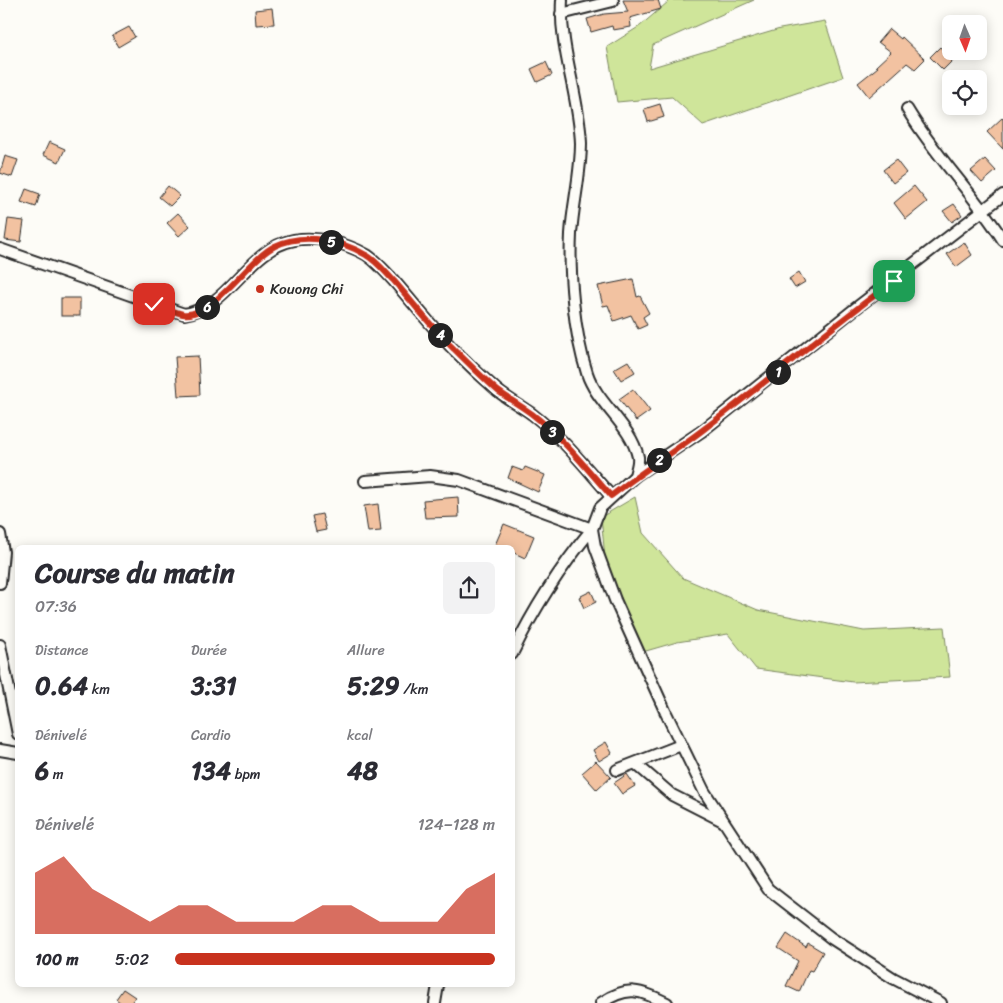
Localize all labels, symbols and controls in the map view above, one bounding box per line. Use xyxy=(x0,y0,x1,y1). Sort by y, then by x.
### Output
north arrow xyxy=(942,15,988,60)
map controls xyxy=(942,15,987,115)
button: locate xyxy=(942,70,987,115)
pin: 5 xyxy=(318,230,344,254)
text: 5 xyxy=(327,230,336,255)
pin xyxy=(873,260,915,302)
icon: arrive xyxy=(880,267,908,295)
place label: Kouong Chi xyxy=(270,276,344,302)
pin xyxy=(133,283,175,325)
marker: Kouong Chi xyxy=(254,283,266,295)
icon: check xyxy=(140,290,168,318)
pin: 6 xyxy=(194,294,220,320)
text: 6 xyxy=(204,295,211,320)
pin: 4 xyxy=(428,322,452,348)
text: 4 xyxy=(436,323,445,348)
pin: 1 xyxy=(766,360,790,384)
text: 1 xyxy=(775,360,782,385)
pin: 3 xyxy=(540,420,564,444)
text: 3 xyxy=(549,420,556,445)
pin: 2 xyxy=(646,448,672,472)
text: 2 xyxy=(655,448,664,473)
text: Course du matin xyxy=(35,548,235,597)
button: share xyxy=(443,562,495,614)
text: 07:36 xyxy=(35,592,77,621)
text: Distance xyxy=(35,638,88,663)
text: Durée xyxy=(191,638,227,663)
text: Allure xyxy=(347,638,385,663)
text: 0.64 xyxy=(35,663,88,708)
text: 3:31 xyxy=(191,663,237,708)
text: 5:29 xyxy=(347,663,400,708)
text: km xyxy=(88,677,110,702)
text: /km xyxy=(400,677,428,702)
text: Dénivelé xyxy=(35,723,87,748)
text: Cardio xyxy=(191,723,231,748)
text: kcal xyxy=(347,723,372,748)
text: 6 xyxy=(35,748,49,793)
text: 134 xyxy=(191,748,231,793)
text: 48 xyxy=(347,748,378,793)
text: m xyxy=(49,762,64,787)
text: bpm xyxy=(231,762,261,787)
text: Dénivelé xyxy=(35,810,94,839)
text: 124–128 m xyxy=(418,810,495,839)
text: 100 m xyxy=(35,945,79,974)
text: 5:02 xyxy=(115,945,149,974)

